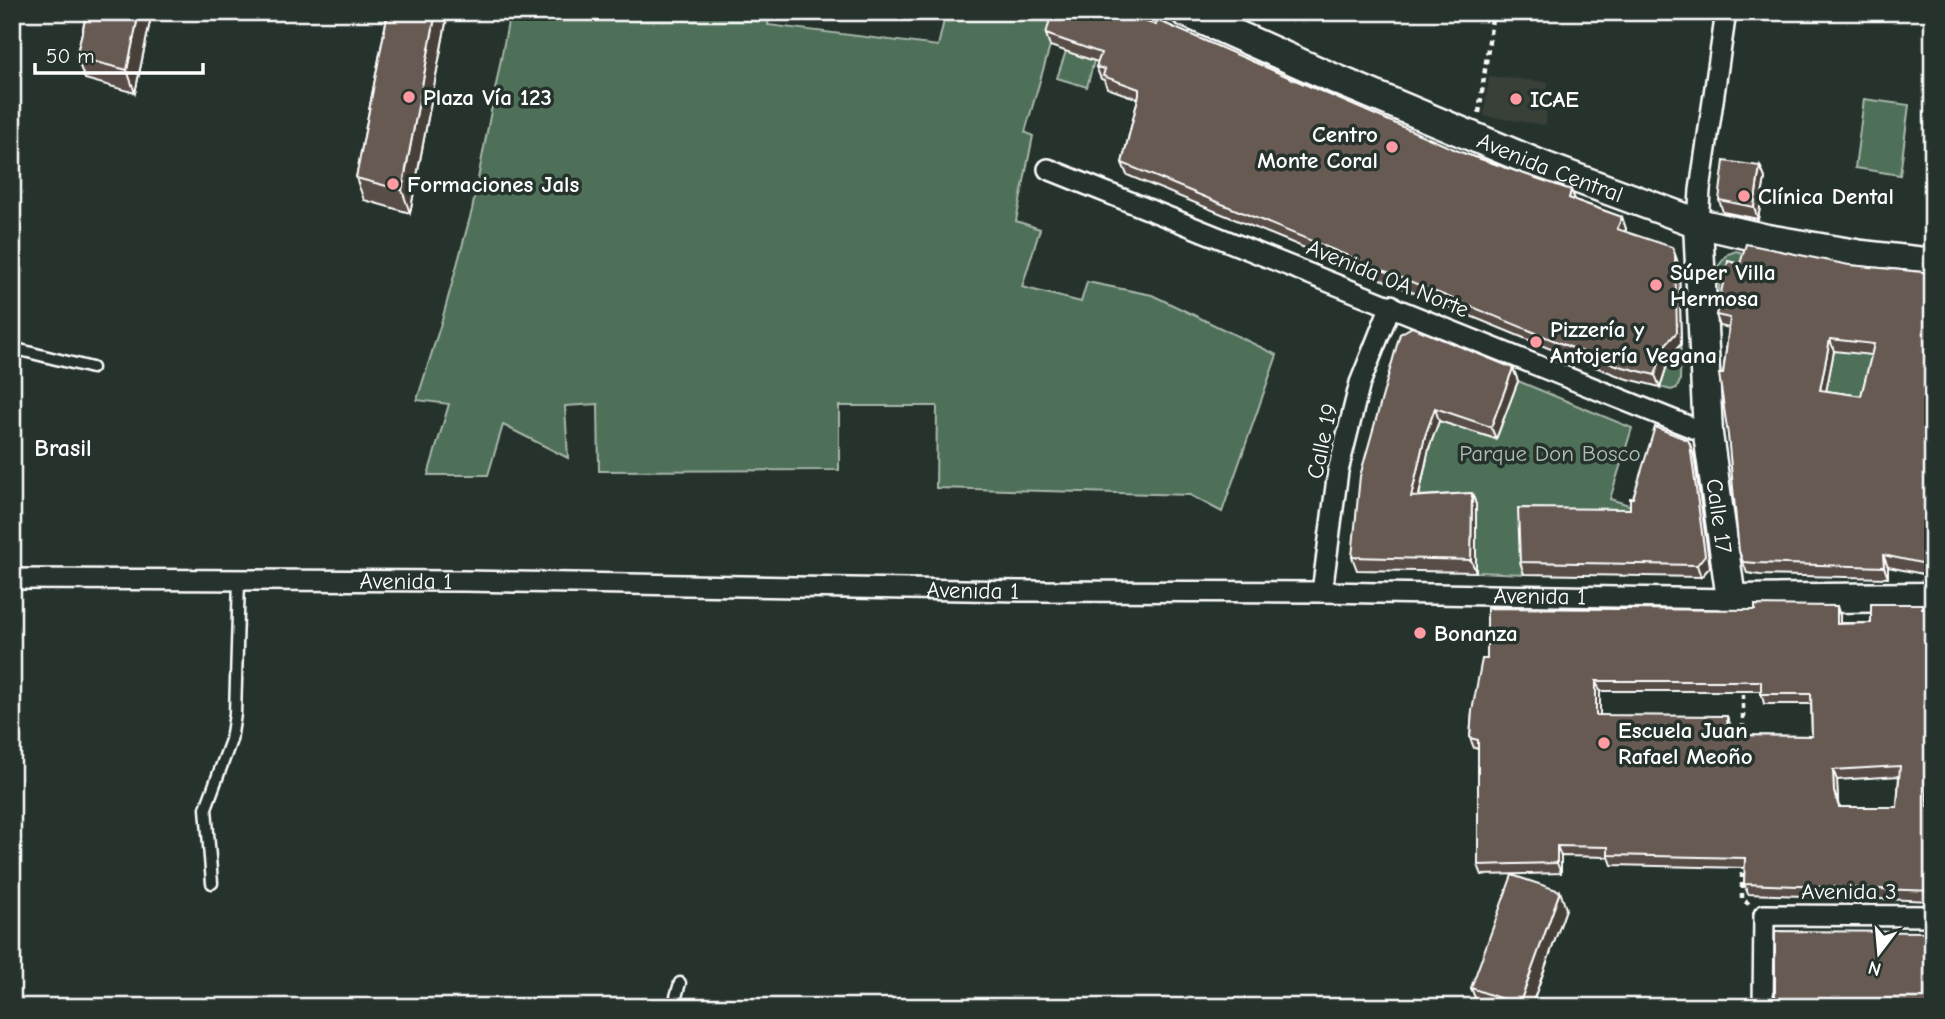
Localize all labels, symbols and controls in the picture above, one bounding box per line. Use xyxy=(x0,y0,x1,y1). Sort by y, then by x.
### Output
scale bar xyxy=(35,32,203,76)
text: 50 m xyxy=(46,44,95,68)
place label: Plaza Vía 123 xyxy=(423,84,552,111)
place label: ICAE xyxy=(1530,86,1579,113)
marker: Plaza Vía 123 xyxy=(401,89,417,105)
marker: ICAE xyxy=(1508,91,1524,107)
place label: Centro Monte Coral xyxy=(1257,121,1378,174)
street label: Avenida Central xyxy=(1473,127,1627,208)
marker: Centro Monte Coral xyxy=(1384,139,1400,155)
place label: Formaciones Jals xyxy=(407,171,579,198)
marker: Formaciones Jals xyxy=(385,176,401,192)
place label: Clínica Dental xyxy=(1758,183,1894,210)
marker: Clínica Dental xyxy=(1736,188,1752,204)
street label: Avenida 0A Norte xyxy=(1303,234,1473,323)
place label: Súper Villa Hermosa xyxy=(1670,259,1776,312)
marker: Súper Villa Hermosa xyxy=(1648,277,1664,293)
place label: Pizzería y Antojería Vegana xyxy=(1550,316,1717,369)
marker: Pizzería y Antojería Vegana xyxy=(1528,334,1544,350)
street label: Calle 19 xyxy=(1301,401,1344,481)
district label: Brasil xyxy=(34,434,92,462)
park label: Parque Don Bosco xyxy=(1459,440,1641,467)
street label: Calle 17 xyxy=(1700,477,1738,555)
street label: Avenida 1 xyxy=(359,568,453,595)
street label: Avenida 1 xyxy=(926,576,1020,605)
street label: Avenida 1 xyxy=(1493,582,1587,611)
place label: Bonanza xyxy=(1434,620,1518,647)
marker: Bonanza xyxy=(1412,625,1428,641)
place label: Escuela Juan Rafael Meoño xyxy=(1618,717,1753,770)
marker: Escuela Juan Rafael Meoño xyxy=(1596,735,1612,751)
street label: Avenida 3 xyxy=(1801,878,1897,905)
north arrow xyxy=(1843,918,1913,988)
text: N xyxy=(1866,956,1884,981)

